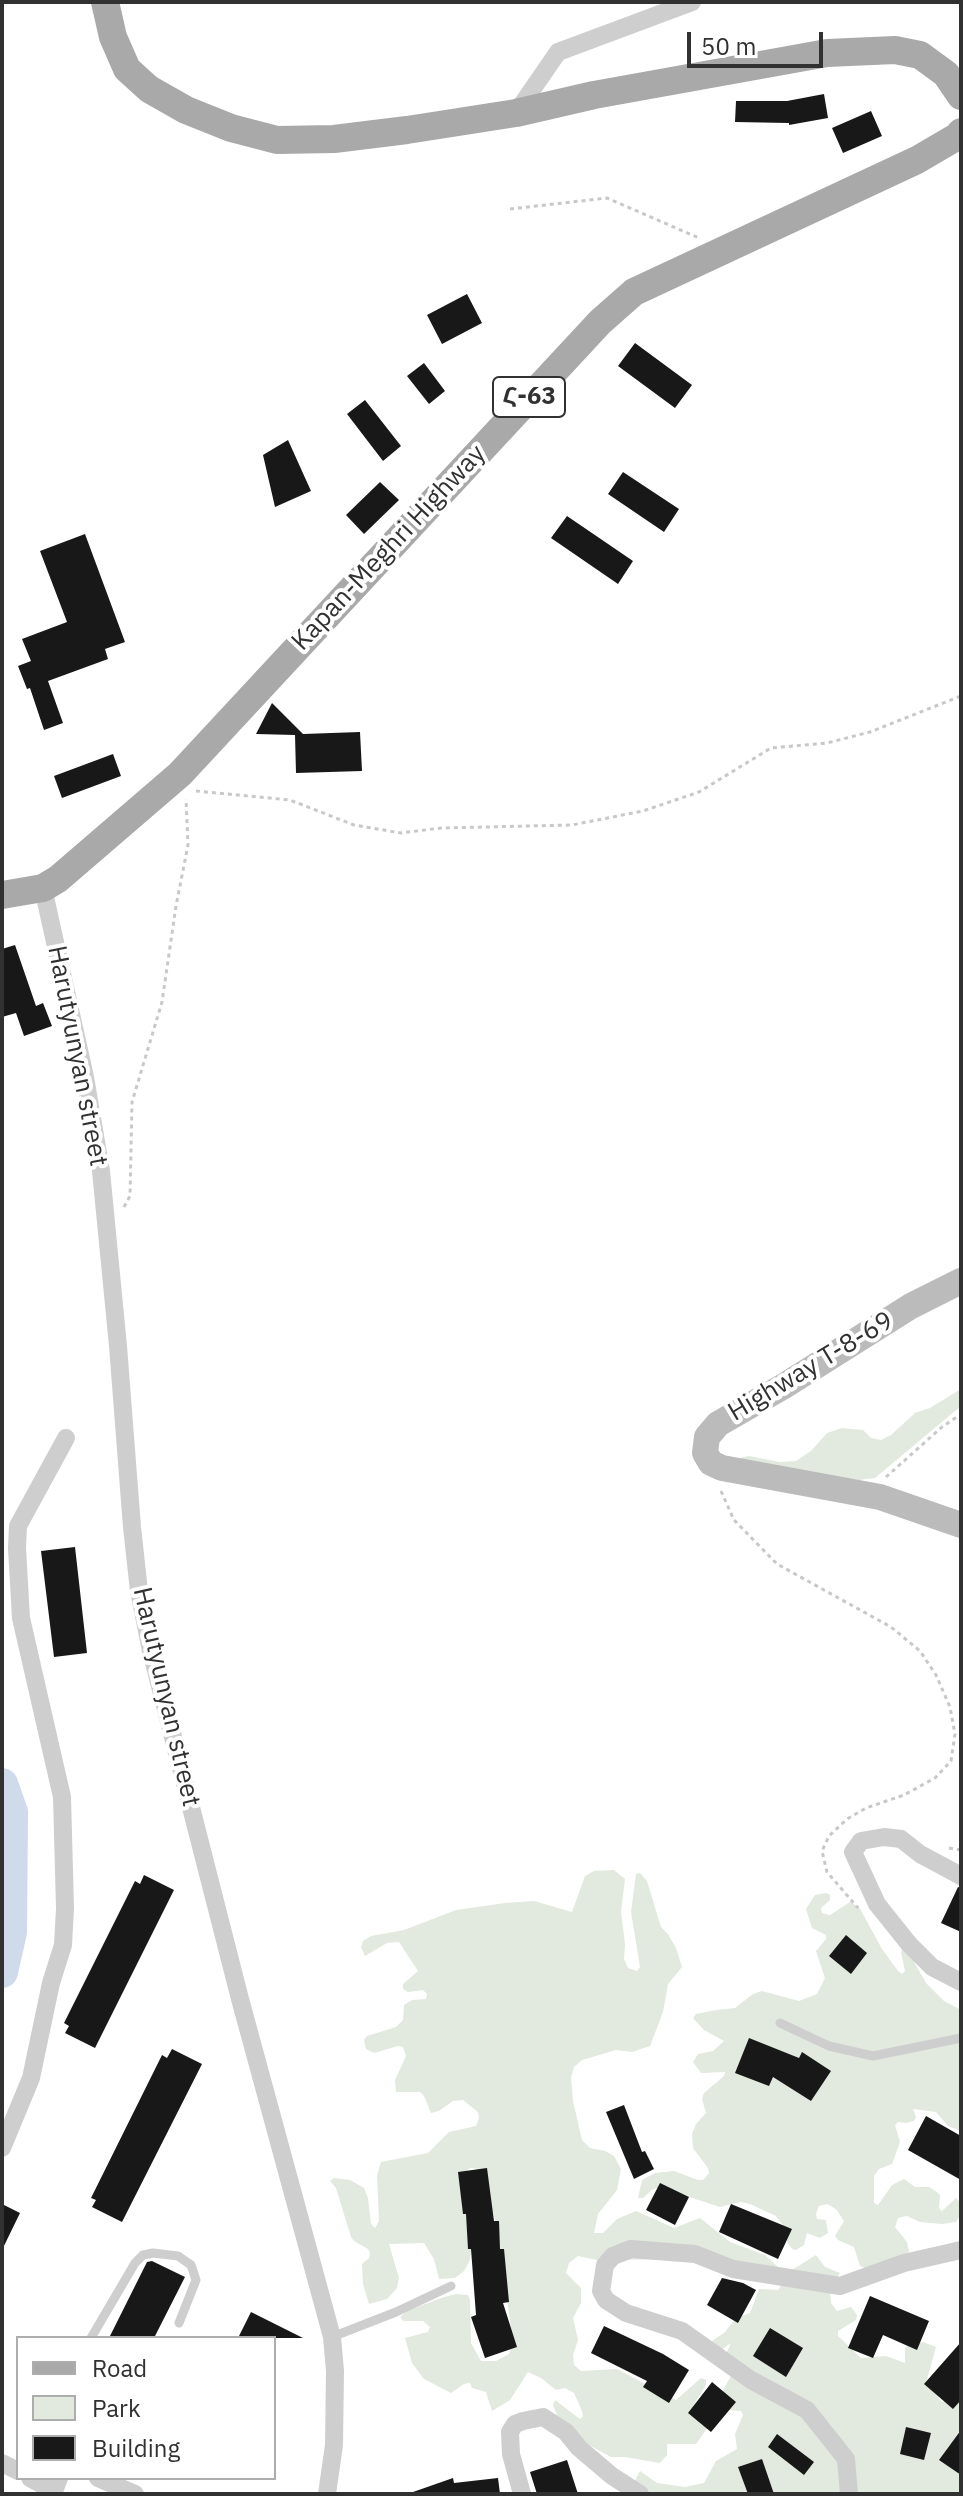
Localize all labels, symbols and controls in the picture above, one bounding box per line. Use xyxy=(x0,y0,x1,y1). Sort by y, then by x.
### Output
scale bar xyxy=(691,16,827,66)
text: 50 m xyxy=(701,30,756,62)
road number: Հ-63 xyxy=(493,377,565,417)
street label: Kapan-Meghri Highway xyxy=(286,439,492,657)
street label: Harutyunyan street xyxy=(40,943,114,1169)
street label: Highway T-8-69 xyxy=(723,1305,899,1429)
street label: Harutyunyan street xyxy=(126,1584,206,1810)
legend xyxy=(16,2336,276,2480)
text: Road xyxy=(92,2352,147,2384)
text: Park xyxy=(92,2392,141,2424)
text: Building xyxy=(92,2432,180,2464)

